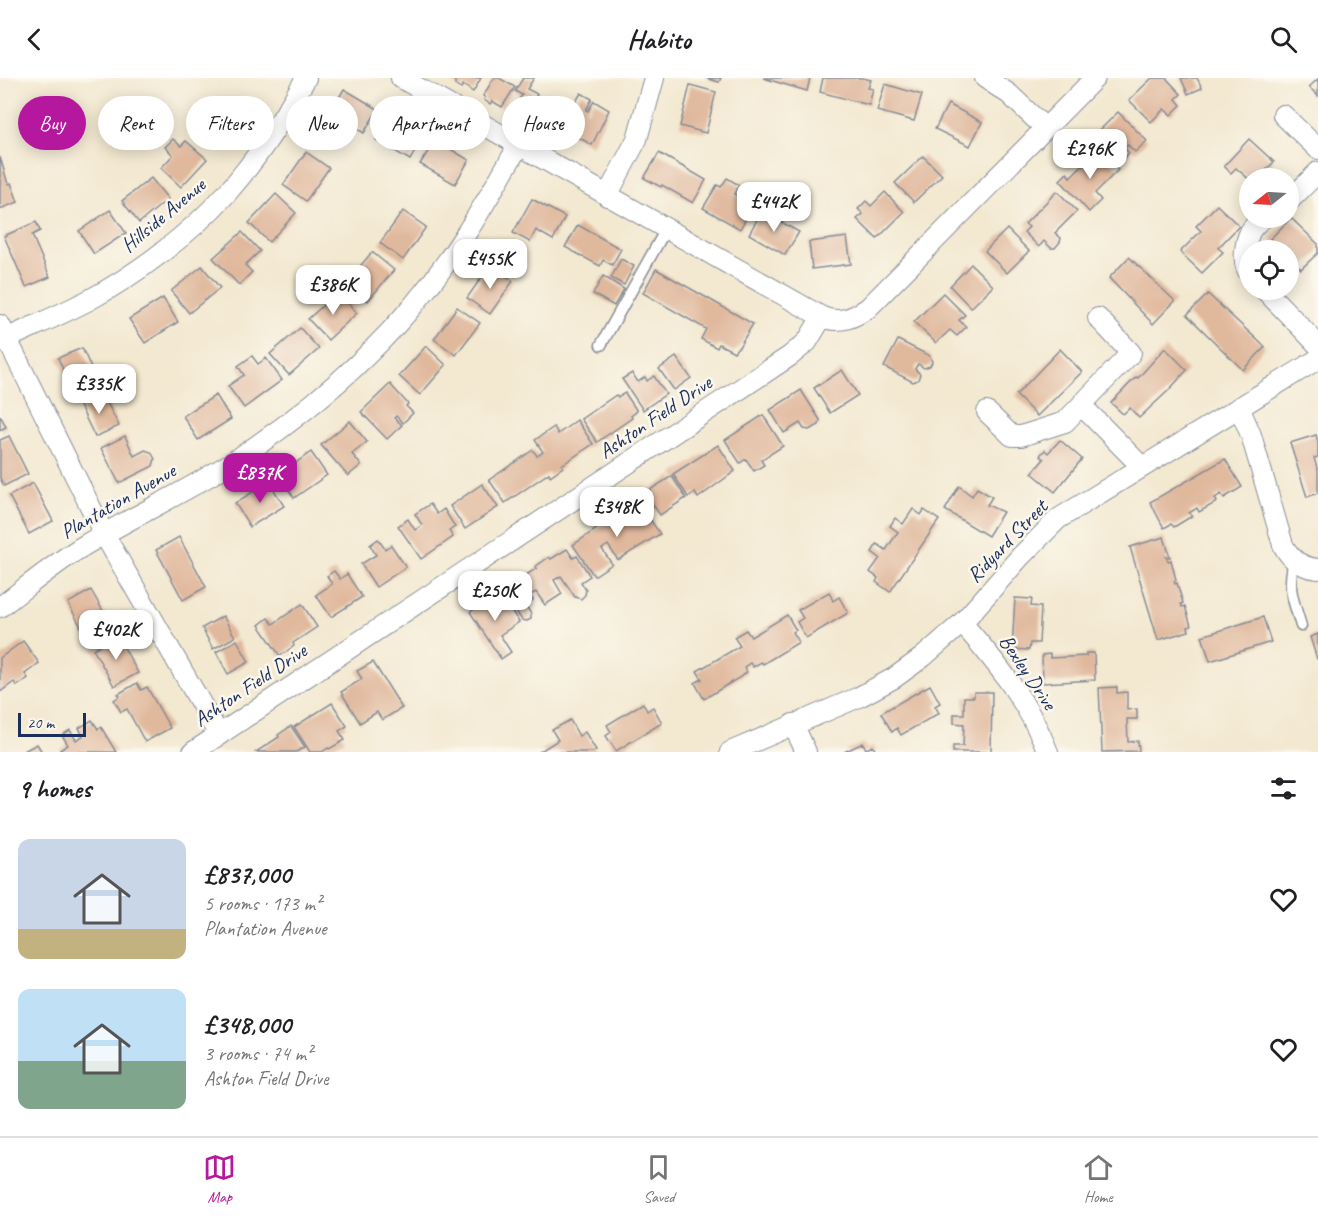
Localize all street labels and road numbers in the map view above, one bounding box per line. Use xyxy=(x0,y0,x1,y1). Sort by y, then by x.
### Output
street label: Hillside Avenue xyxy=(115,171,212,258)
street label: Ashton Field Drive xyxy=(594,369,717,464)
street label: Plantation Avenue xyxy=(56,456,182,544)
street label: Ridyard Street xyxy=(961,493,1054,588)
street label: Bexley Drive xyxy=(993,629,1064,716)
street label: Ashton Field Drive xyxy=(189,637,312,732)

